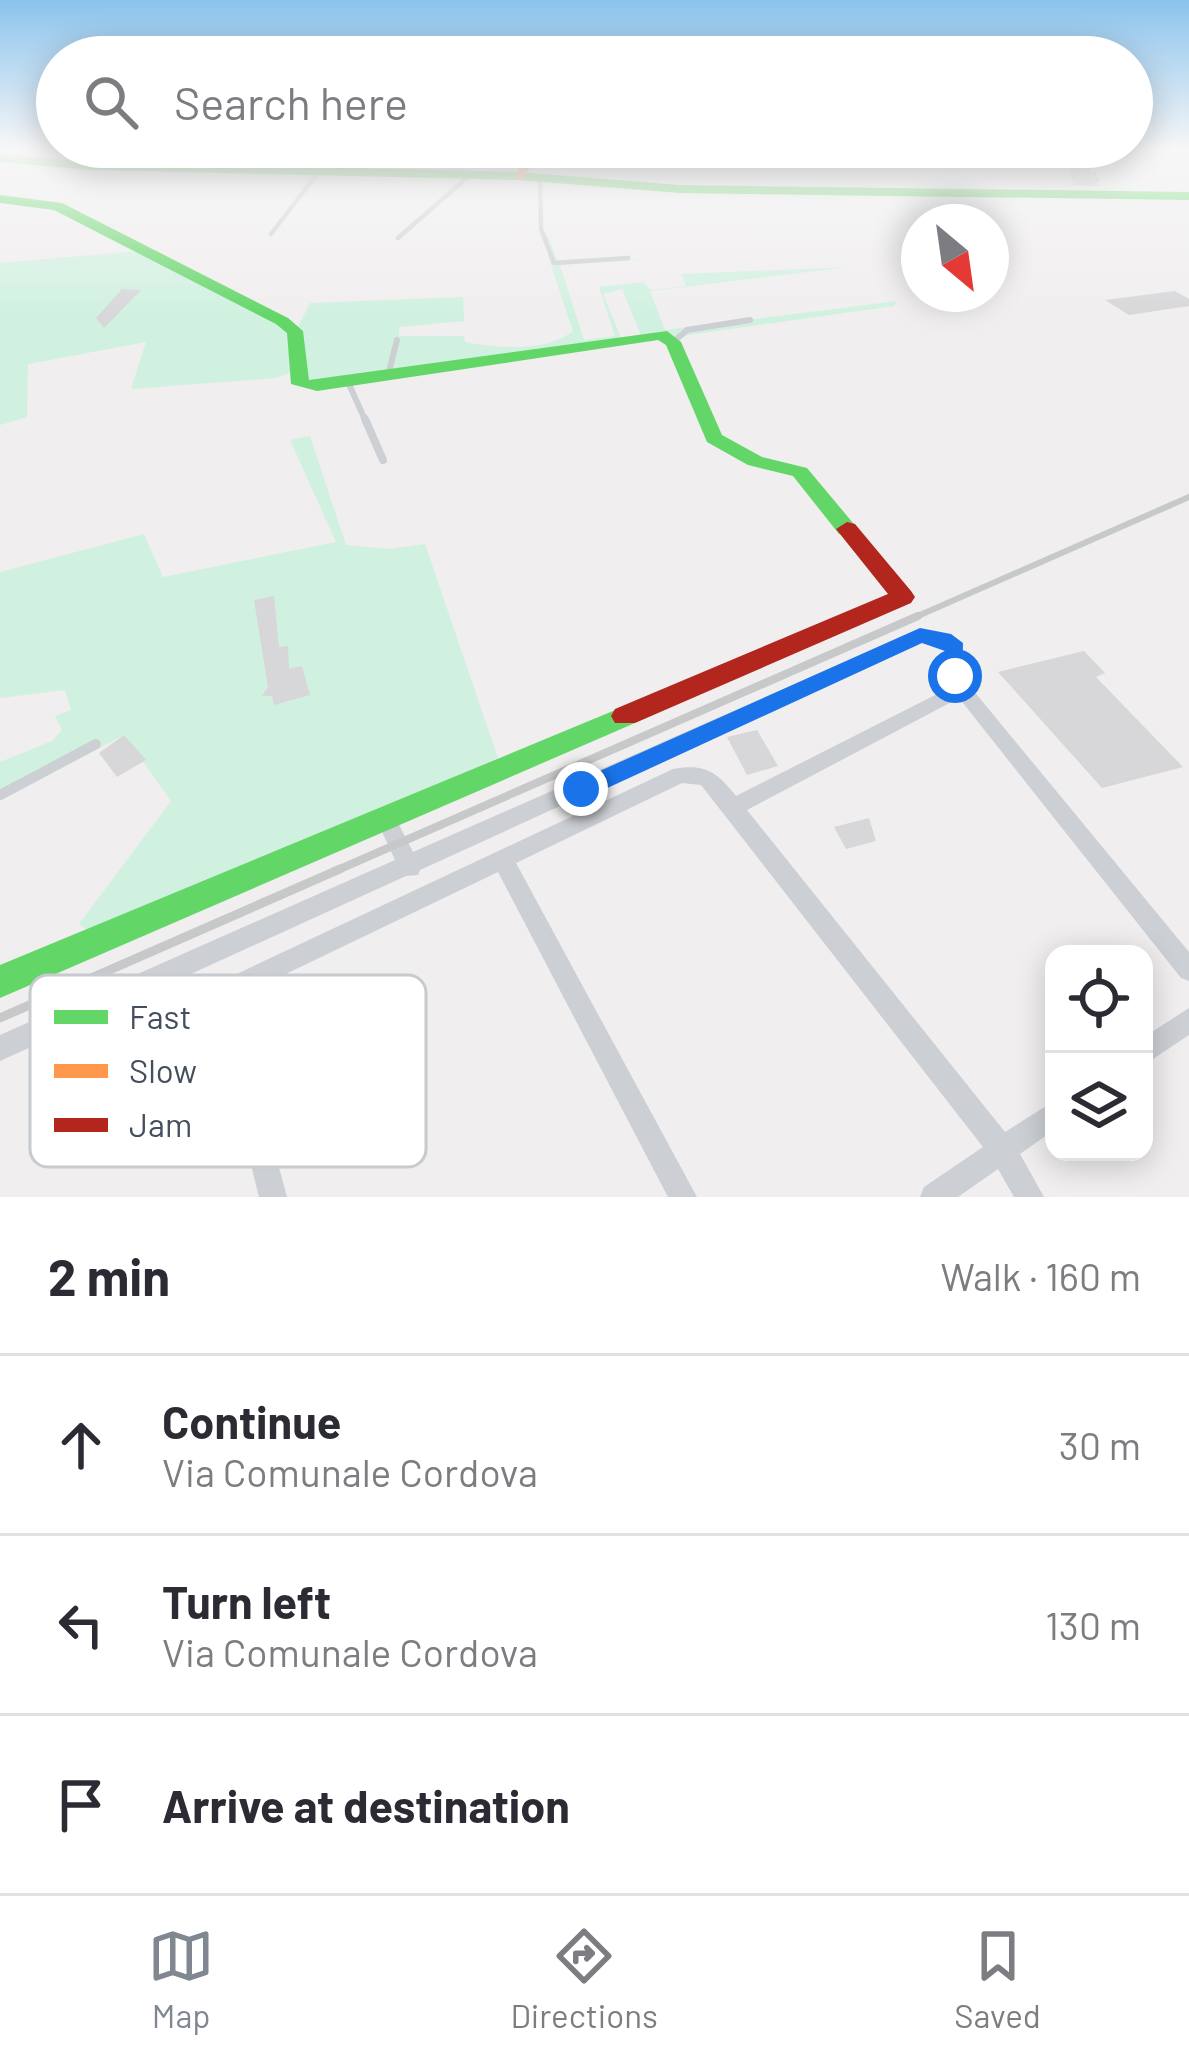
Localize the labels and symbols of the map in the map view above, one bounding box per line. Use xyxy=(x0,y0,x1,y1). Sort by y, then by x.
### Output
north arrow xyxy=(901,204,1009,312)
route start xyxy=(928,649,982,703)
route end xyxy=(554,762,608,816)
legend xyxy=(30,975,426,1167)
text: Fast xyxy=(129,996,191,1036)
text: Slow xyxy=(129,1050,197,1090)
text: Jam xyxy=(129,1104,192,1144)

